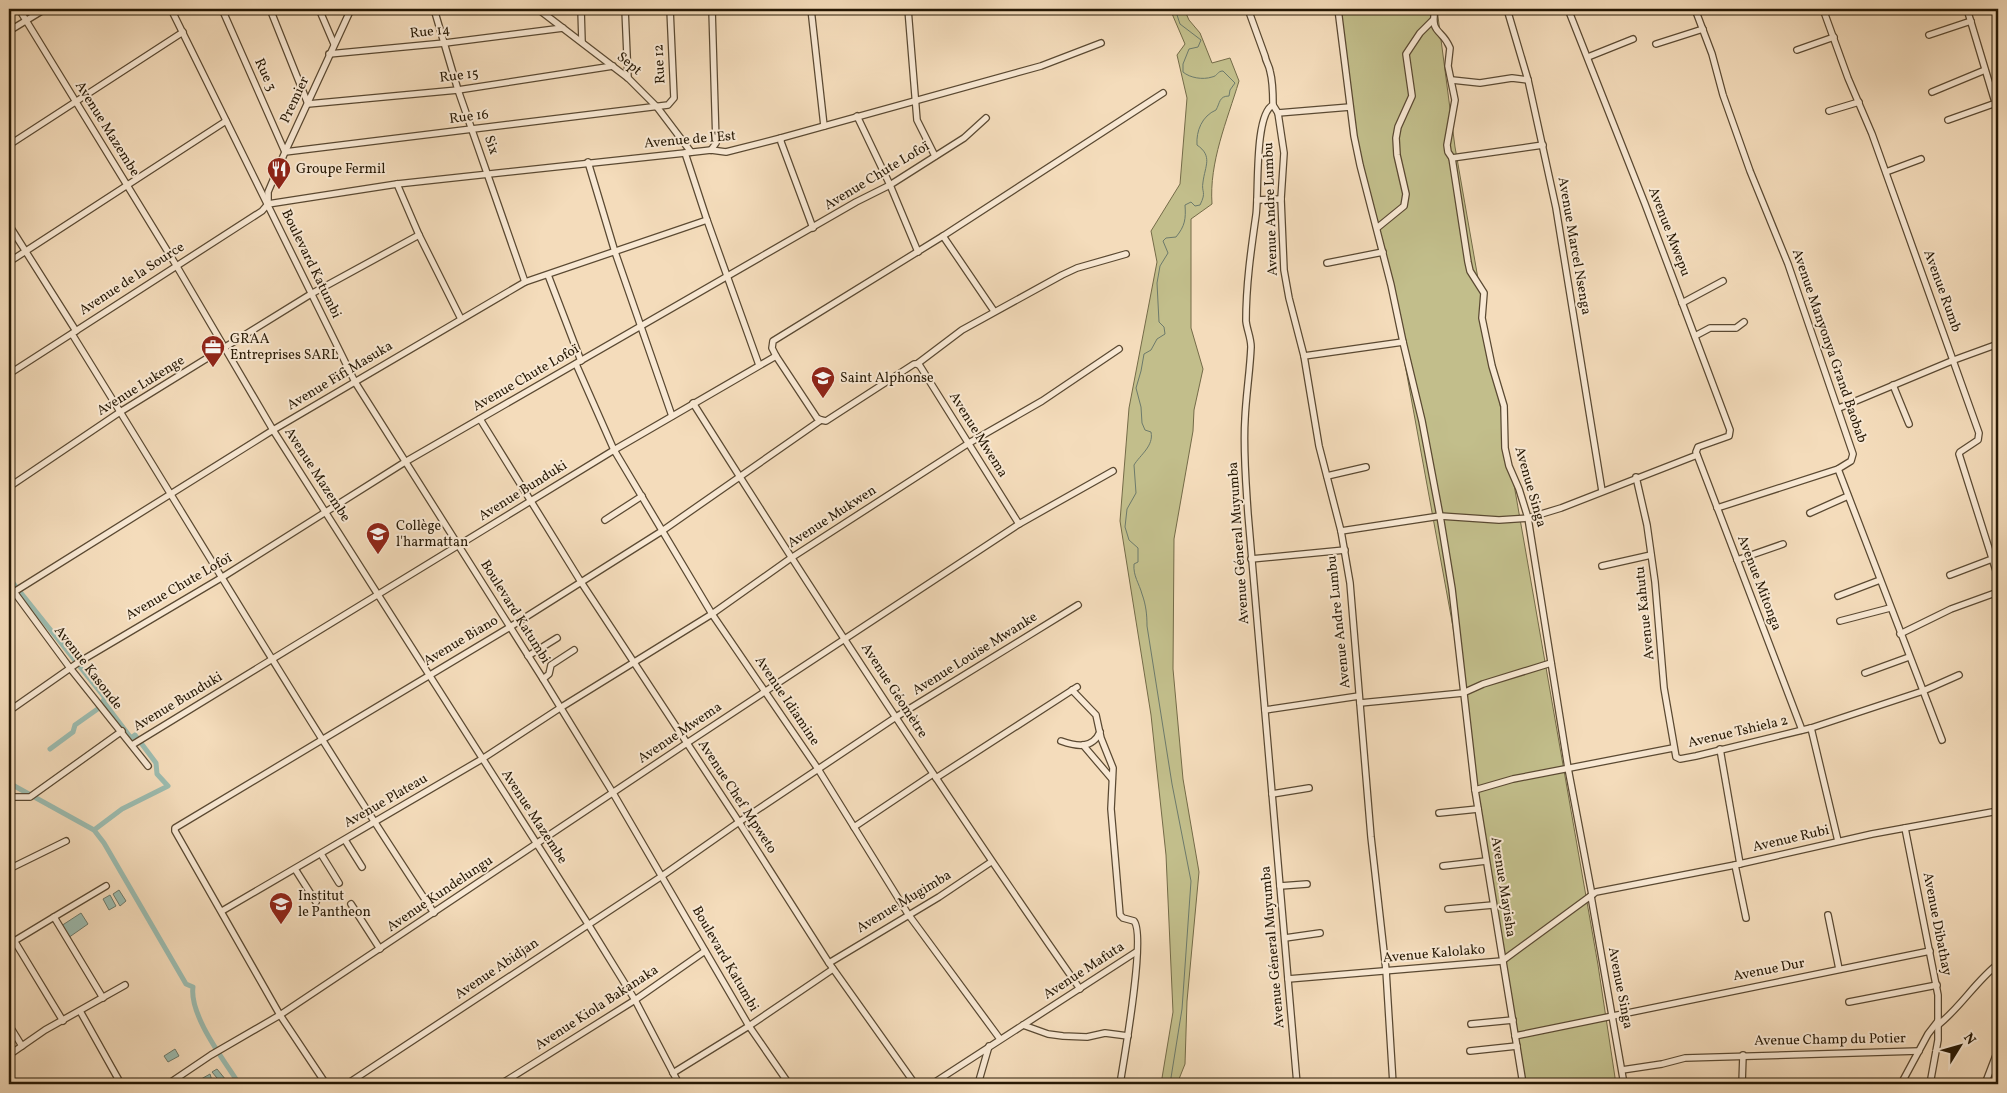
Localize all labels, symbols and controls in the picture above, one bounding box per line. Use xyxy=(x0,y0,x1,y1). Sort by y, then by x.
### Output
street label: Rue 14 xyxy=(409,20,451,44)
street label: Rue 12 xyxy=(649,44,671,84)
street label: Sept xyxy=(612,48,646,80)
street label: Rue 3 xyxy=(249,56,281,94)
street label: Rue 15 xyxy=(438,64,480,88)
street label: Premier xyxy=(276,73,314,127)
street label: Avenue Mazembe xyxy=(70,78,144,181)
street label: Rue 16 xyxy=(448,105,490,129)
street label: Avenue de l'Est xyxy=(643,127,737,153)
street label: Six xyxy=(479,133,503,157)
street label: Avenue Chute Lofoï xyxy=(821,137,933,215)
street label: Avenue Andre Lumbu xyxy=(1259,142,1283,276)
restaurant icon: Groupe Fermil xyxy=(266,156,292,190)
place label: Groupe Fermil xyxy=(296,160,385,179)
street label: Avenue Marcel Nsenga xyxy=(1553,175,1596,317)
street label: Avenue Mwepu xyxy=(1643,185,1695,279)
street label: Boulevard Katumbi xyxy=(276,206,346,322)
street label: Avenue de la Source xyxy=(76,238,189,320)
street label: Avenue Manyonya Grand Baobab xyxy=(1787,247,1871,446)
street label: Avenue Rumb xyxy=(1918,247,1966,335)
place label: GRAA Entreprises SARL xyxy=(230,330,339,365)
office icon: GRAA Entreprises SARL xyxy=(200,334,226,368)
street label: Avenue Fifi Masuka xyxy=(284,337,396,415)
street label: Avenue Chute Lofoï xyxy=(469,340,583,416)
street label: Avenue Lukenge xyxy=(93,351,189,421)
school or university icon: Saint Alphonse xyxy=(810,365,836,399)
place label: Saint Alphonse xyxy=(840,369,934,388)
street label: Avenue Mwema xyxy=(944,389,1012,481)
street label: Avenue Mazembe xyxy=(279,424,355,526)
street label: Avenue Singa xyxy=(1509,444,1551,530)
street label: Avenue Bunduki xyxy=(475,456,571,526)
street label: Avenue Géneral Muyumba xyxy=(1224,461,1254,625)
street label: Avenue Mukwen xyxy=(784,481,880,553)
place label: Collège l'harmattan xyxy=(396,517,468,552)
school or university icon: Collège l'harmattan xyxy=(365,521,391,555)
street label: Avenue Mitonga xyxy=(1732,533,1786,633)
street label: Avenue Chute Lofoï xyxy=(122,549,236,625)
street label: Avenue Andre Lumbu xyxy=(1323,554,1355,689)
street label: Boulevard Katumbi xyxy=(475,557,555,667)
street label: Avenue Kahutu xyxy=(1631,565,1659,661)
street label: Avenue Louise Mwanke xyxy=(909,608,1041,700)
street label: Avenue Biano xyxy=(420,611,502,671)
street label: Avenue Kasonde xyxy=(49,622,127,714)
street label: Avenue Géomètre xyxy=(856,640,932,742)
street label: Avenue Idiamine xyxy=(750,652,824,750)
street label: Avenue Bunduki xyxy=(130,668,226,736)
street label: Avenue Mwema xyxy=(634,698,726,768)
street label: Avenue Tshiela 2 xyxy=(1686,711,1790,753)
street label: Avenue Chef Mpweto xyxy=(693,736,781,858)
street label: Avenue Mazembe xyxy=(496,766,572,868)
street label: Avenue Plateau xyxy=(341,769,432,833)
street label: Avenue Rubi xyxy=(1751,821,1831,857)
street label: Avenue Mayisha xyxy=(1486,835,1520,939)
street label: Avenue Kundelungu xyxy=(383,851,497,937)
street label: Avenue Géneral Muyumba xyxy=(1256,865,1290,1029)
street label: Avenue Mugimba xyxy=(853,866,955,938)
street label: Avenue Dibathay xyxy=(1918,871,1956,978)
place label: Institut le Pantheon xyxy=(298,887,371,922)
school or university icon: Institut le Pantheon xyxy=(268,891,294,925)
street label: Boulevard Katumbi xyxy=(687,903,763,1015)
street label: Avenue Abidjan xyxy=(451,934,543,1004)
street label: Avenue Mafuta xyxy=(1040,938,1128,1004)
street label: Avenue Kalolako xyxy=(1382,940,1486,968)
street label: Avenue Singa xyxy=(1603,945,1637,1031)
street label: Avenue Dur xyxy=(1732,954,1807,986)
street label: Avenue Kiola Bakanaka xyxy=(532,961,662,1055)
north arrow xyxy=(1934,1020,1984,1070)
street label: Avenue Champ du Potier xyxy=(1754,1029,1906,1051)
text: N xyxy=(1959,1029,1980,1049)

